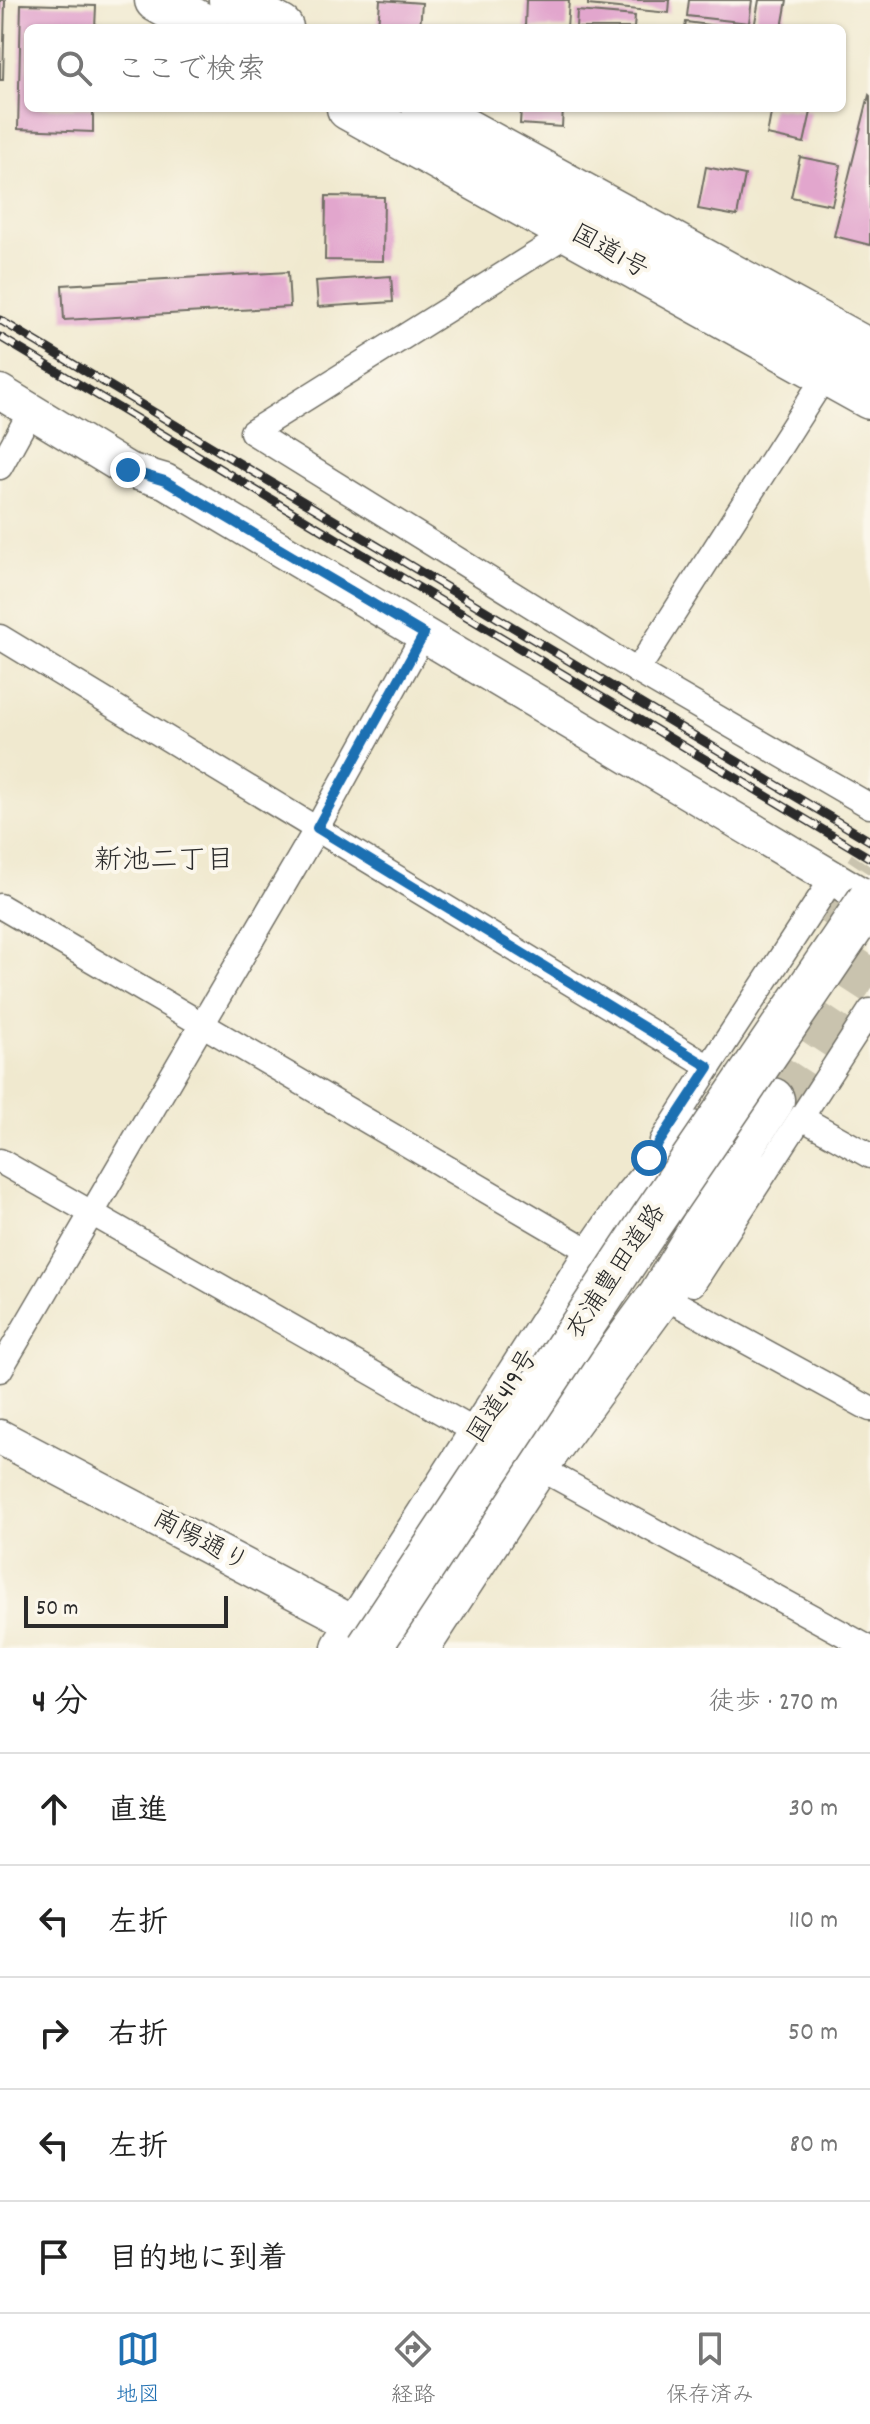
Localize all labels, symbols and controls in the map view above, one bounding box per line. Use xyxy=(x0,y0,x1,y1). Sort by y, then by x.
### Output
search box xyxy=(24,24,846,112)
icon: search xyxy=(52,46,96,90)
text: ここで検索 xyxy=(116,51,266,94)
street label: 国道1号 xyxy=(563,217,655,289)
route end xyxy=(110,452,146,488)
district label: 新池二丁目 xyxy=(94,843,234,883)
route start xyxy=(631,1140,667,1176)
street label: 衣浦豊田道路 xyxy=(558,1197,676,1347)
street label: 国道419号 xyxy=(460,1342,548,1452)
street label: 南陽通り xyxy=(145,1501,255,1583)
scale bar xyxy=(24,1592,228,1628)
text: 50 m xyxy=(36,1594,78,1625)
text: 4 分 xyxy=(32,1680,88,1729)
text: 徒歩 · 270 m xyxy=(709,1685,838,1722)
icon: ahead xyxy=(32,1787,76,1831)
text: 30 m xyxy=(788,1791,838,1828)
text: 直進 xyxy=(108,1792,168,1835)
icon: left xyxy=(32,1899,76,1943)
text: 110 m xyxy=(789,1903,838,1940)
text: 左折 xyxy=(108,1904,168,1947)
icon: right xyxy=(32,2011,76,2055)
text: 50 m xyxy=(788,2015,838,2052)
text: 右折 xyxy=(108,2016,168,2059)
icon: left xyxy=(32,2123,76,2167)
text: 80 m xyxy=(790,2127,838,2164)
text: 左折 xyxy=(108,2128,168,2171)
icon: arrive xyxy=(32,2235,76,2279)
text: 目的地に到着 xyxy=(108,2240,288,2283)
tab: 地図 xyxy=(116,2327,160,2412)
tab: 経路 xyxy=(391,2327,435,2412)
tab: 保存済み xyxy=(666,2327,754,2412)

